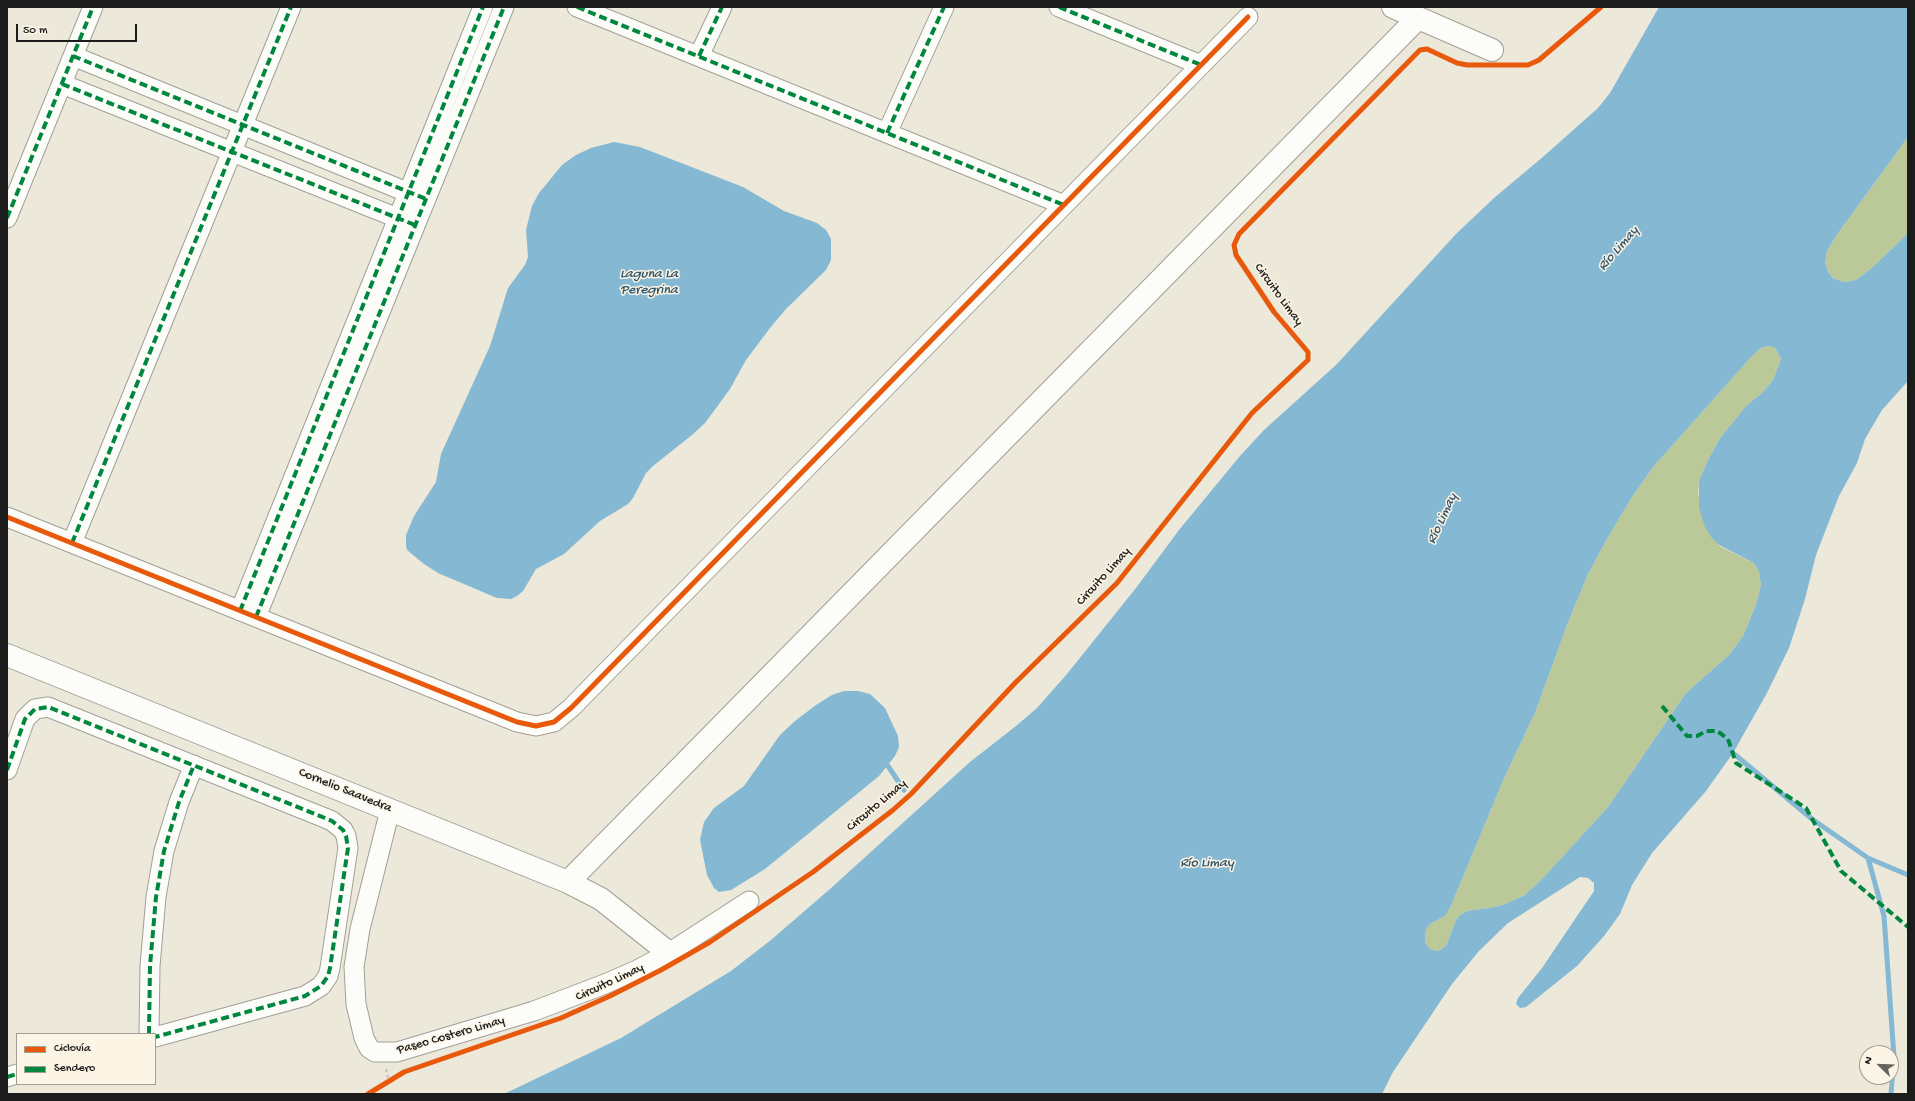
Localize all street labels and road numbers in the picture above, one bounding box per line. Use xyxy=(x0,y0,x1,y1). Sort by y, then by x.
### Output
street label: Circuito Limay xyxy=(1250,261,1306,329)
street label: Circuito Limay xyxy=(1074,545,1134,609)
street label: Cornelio Saavedra xyxy=(296,765,394,817)
street label: Circuito Limay xyxy=(844,776,910,836)
street label: Circuito Limay xyxy=(573,960,647,1006)
street label: Paseo Costero Limay xyxy=(395,1013,507,1059)

